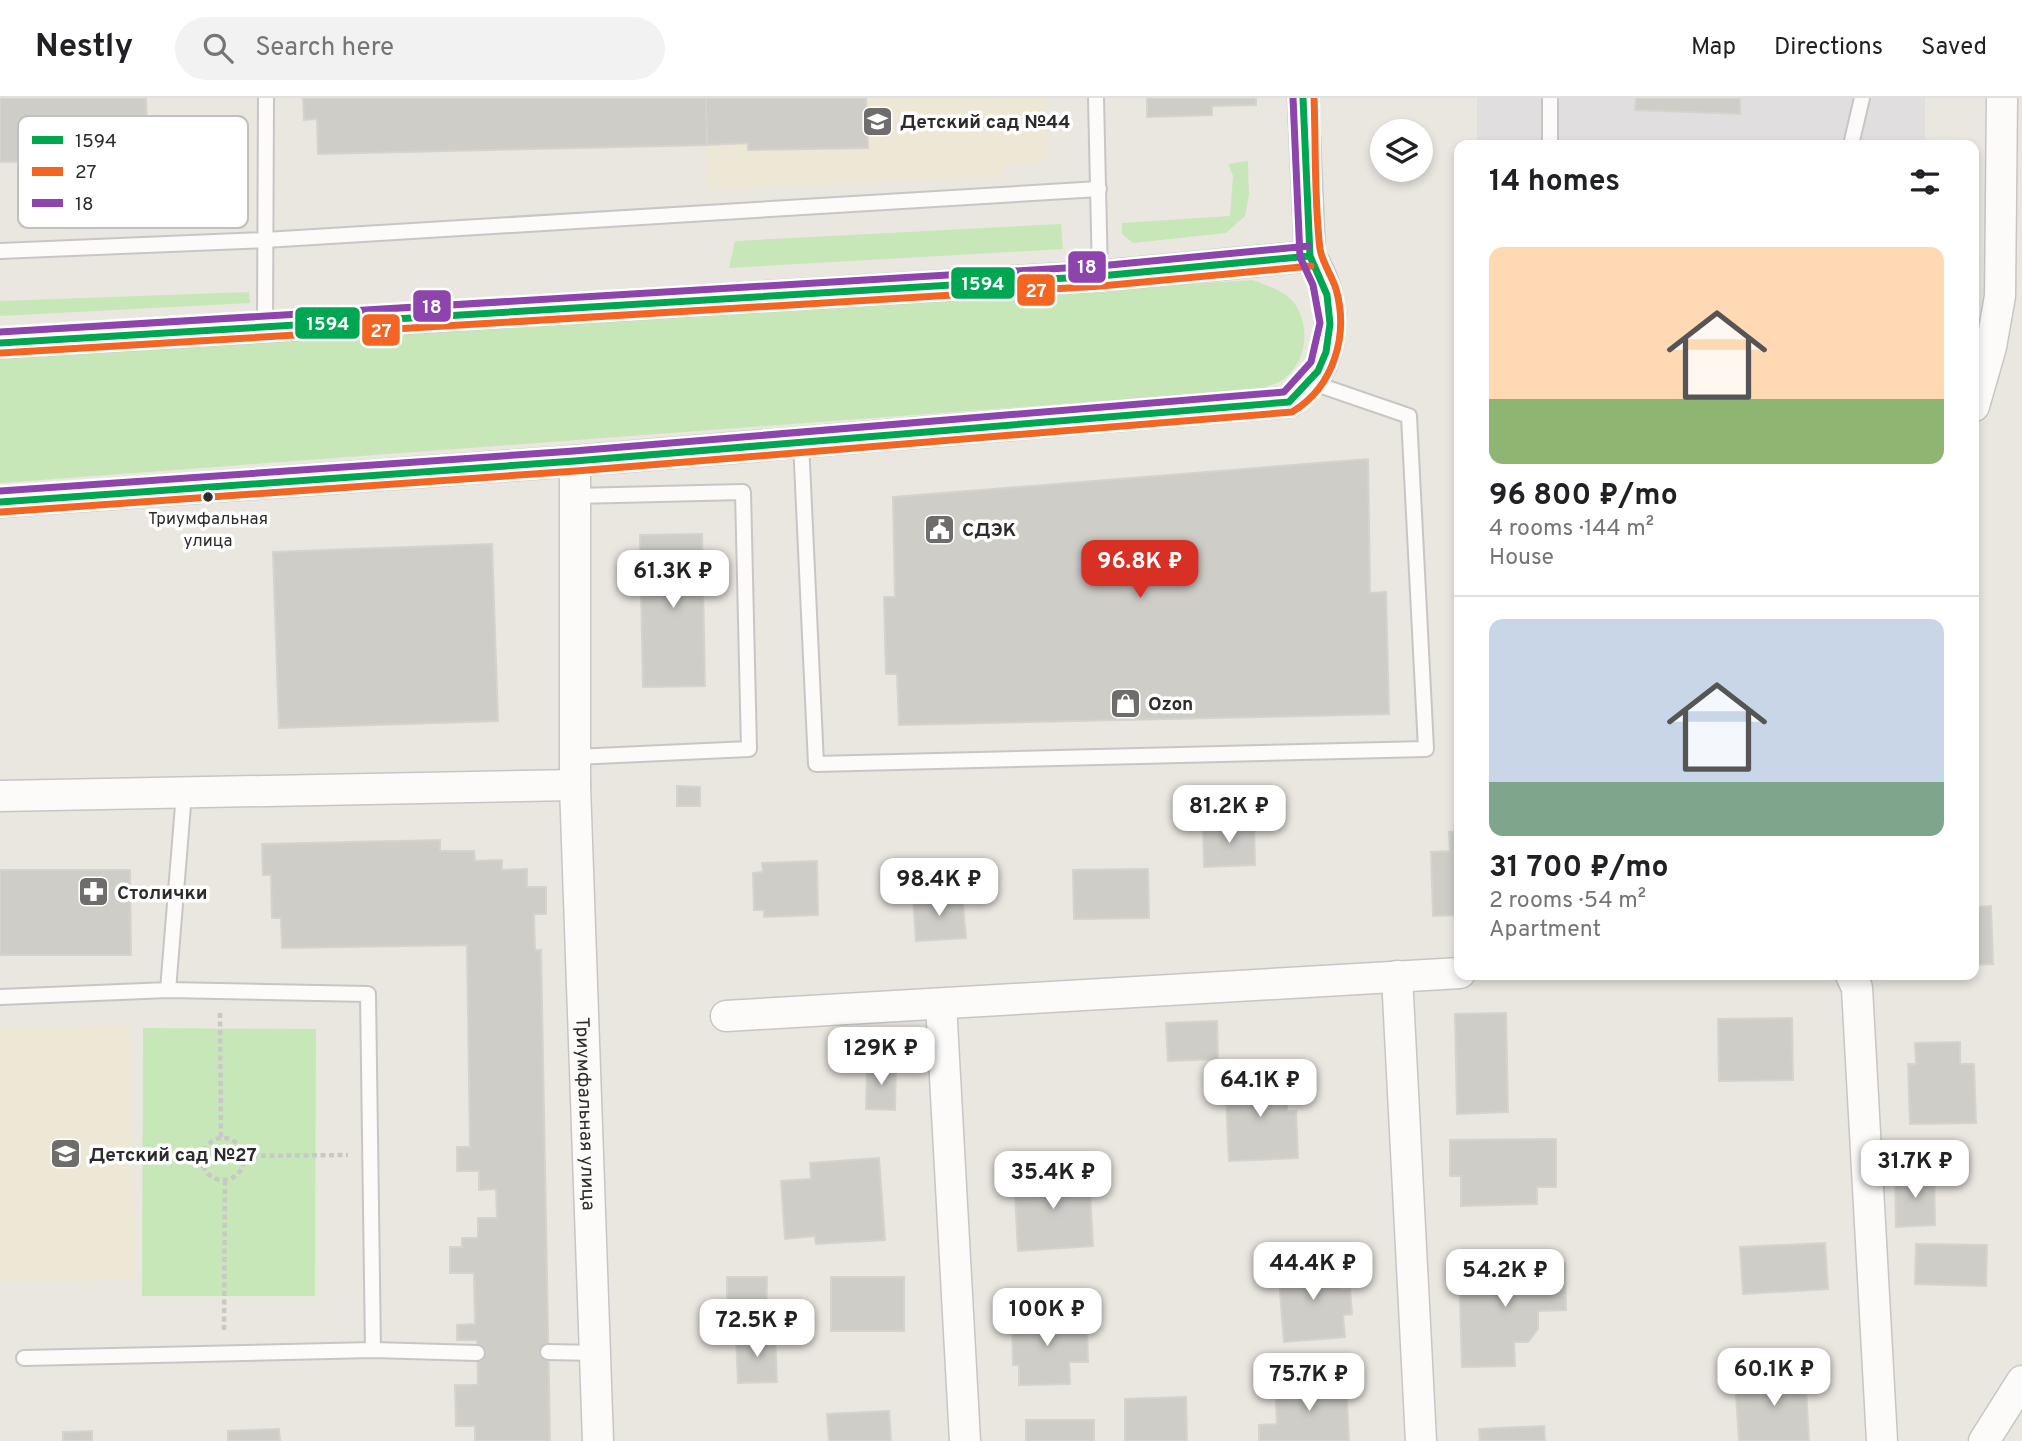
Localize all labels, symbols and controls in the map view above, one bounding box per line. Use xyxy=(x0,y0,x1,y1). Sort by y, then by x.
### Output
search box xyxy=(175,17,665,80)
text: Nestly xyxy=(35,27,133,69)
icon: search xyxy=(199,29,237,67)
text: Search here xyxy=(255,32,394,65)
text: Map xyxy=(1691,33,1736,63)
text: Directions xyxy=(1774,33,1883,63)
text: Saved xyxy=(1921,33,1987,63)
school or university icon: Детский сад №44 xyxy=(860,104,894,138)
place label: Детский сад №44 xyxy=(900,111,1070,135)
legend xyxy=(18,116,248,228)
map controls xyxy=(1370,119,1433,182)
button: layers xyxy=(1370,119,1433,182)
text: 1594 xyxy=(75,130,117,154)
text: 27 xyxy=(75,161,96,185)
icon: filters xyxy=(1906,163,1944,201)
text: 14 homes xyxy=(1489,164,1620,201)
text: 18 xyxy=(75,193,94,217)
line badge: 18 xyxy=(1067,250,1107,284)
text: 18 xyxy=(1077,256,1097,280)
line badge: 1594 xyxy=(950,266,1016,300)
text: 1594 xyxy=(961,273,1005,297)
line badge: 27 xyxy=(1016,273,1056,307)
text: 27 xyxy=(1025,280,1047,304)
line badge: 18 xyxy=(412,289,452,323)
icon: home xyxy=(1654,292,1780,418)
text: 18 xyxy=(422,296,442,320)
line badge: 1594 xyxy=(294,306,361,340)
text: 1594 xyxy=(306,313,350,337)
line badge: 27 xyxy=(361,313,401,347)
text: 27 xyxy=(370,320,392,344)
text: 96 800 ₽/mo xyxy=(1489,478,1678,515)
marker: Триумфальная улица xyxy=(201,490,215,504)
place label: Триумфальная улица xyxy=(148,509,268,553)
public building icon: СДЭК xyxy=(922,512,956,546)
text: 4 rooms · 144 m² xyxy=(1489,515,1654,544)
place label: СДЭК xyxy=(962,519,1016,543)
pin: 96.8K ₽ xyxy=(1075,540,1205,600)
text: House xyxy=(1489,544,1554,573)
text: 96.8K ₽ xyxy=(1097,548,1183,577)
pin: 61.3K ₽ xyxy=(608,550,738,610)
text: 61.3K ₽ xyxy=(633,558,713,587)
icon: home xyxy=(1654,664,1780,790)
shop icon: Ozon xyxy=(1108,686,1142,720)
place label: Ozon xyxy=(1148,693,1193,717)
pin: 81.2K ₽ xyxy=(1164,786,1294,845)
text: 81.2K ₽ xyxy=(1189,793,1269,822)
text: 31 700 ₽/mo xyxy=(1489,850,1669,887)
pin: 98.4K ₽ xyxy=(874,858,1004,918)
text: 98.4K ₽ xyxy=(896,866,982,895)
pharmacy icon: Столички xyxy=(77,875,111,909)
place label: Столички xyxy=(117,882,207,906)
text: 2 rooms · 54 m² xyxy=(1489,887,1646,916)
text: Apartment xyxy=(1489,916,1601,945)
street label: Триумфальная улица xyxy=(569,1017,600,1211)
pin: 129K ₽ xyxy=(824,1028,938,1087)
text: 129K ₽ xyxy=(844,1035,918,1064)
pin: 64.1K ₽ xyxy=(1195,1060,1325,1119)
text: 64.1K ₽ xyxy=(1220,1067,1300,1096)
school or university icon: Детский сад №27 xyxy=(49,1137,83,1171)
pin: 31.7K ₽ xyxy=(1850,1140,1980,1200)
place label: Детский сад №27 xyxy=(89,1144,257,1168)
text: 31.7K ₽ xyxy=(1877,1148,1953,1177)
pin: 35.4K ₽ xyxy=(988,1152,1118,1211)
text: 35.4K ₽ xyxy=(1010,1159,1096,1188)
pin: 44.4K ₽ xyxy=(1248,1242,1378,1302)
text: 44.4K ₽ xyxy=(1269,1250,1357,1279)
pin: 54.2K ₽ xyxy=(1440,1250,1570,1309)
text: 54.2K ₽ xyxy=(1462,1257,1548,1286)
pin: 100K ₽ xyxy=(990,1288,1104,1348)
text: 100K ₽ xyxy=(1009,1296,1085,1325)
pin: 72.5K ₽ xyxy=(692,1300,822,1359)
text: 72.5K ₽ xyxy=(716,1307,798,1336)
pin: 60.1K ₽ xyxy=(1709,1348,1839,1408)
pin: 75.7K ₽ xyxy=(1244,1354,1374,1413)
text: 60.1K ₽ xyxy=(1733,1356,1815,1385)
text: 75.7K ₽ xyxy=(1269,1361,1349,1390)

